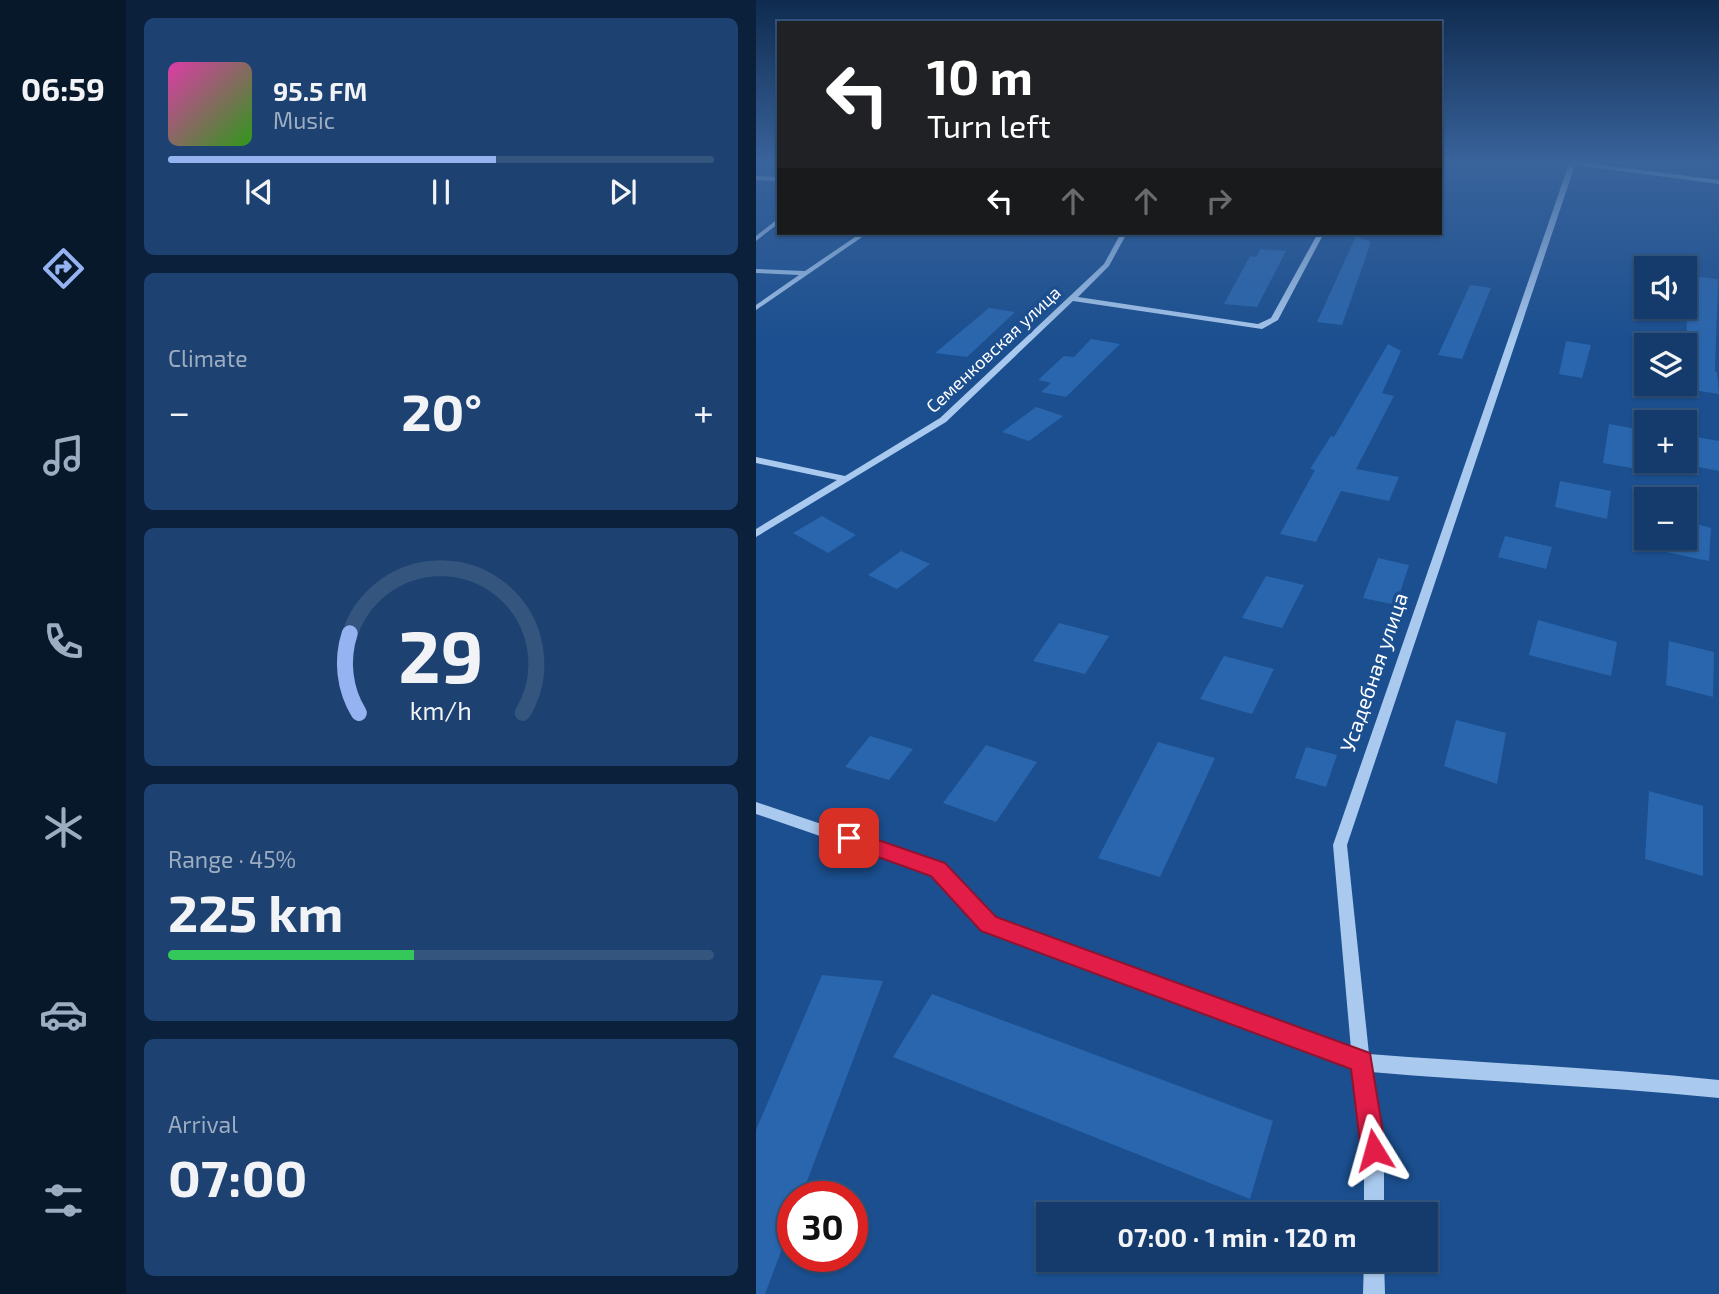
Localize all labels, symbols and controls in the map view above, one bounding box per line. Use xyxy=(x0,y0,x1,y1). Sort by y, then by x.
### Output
text: 10 m xyxy=(927,46,1033,105)
icon: left xyxy=(812,49,903,140)
text: 06:59 xyxy=(21,69,105,107)
text: 95.5 FM xyxy=(273,75,367,106)
text: Music xyxy=(273,106,335,134)
text: Turn left xyxy=(927,106,1051,144)
icon: previous xyxy=(240,173,278,211)
icon: pause xyxy=(422,173,460,211)
icon: next xyxy=(604,173,642,211)
icon: left xyxy=(981,182,1019,220)
icon: ahead xyxy=(1054,182,1092,220)
icon: ahead xyxy=(1127,182,1165,220)
icon: right xyxy=(1200,182,1238,220)
icon: directions xyxy=(39,244,88,293)
map controls xyxy=(1634,256,1697,550)
button: sound xyxy=(1634,256,1697,319)
street label: Семенковская улица xyxy=(921,281,1065,417)
button: layers xyxy=(1634,333,1697,396)
text: Climate xyxy=(168,344,248,372)
text: 20° xyxy=(401,379,482,441)
text: − xyxy=(168,388,190,434)
text: + xyxy=(693,388,714,434)
button: + xyxy=(1634,410,1697,473)
icon: music xyxy=(39,431,88,480)
button: − xyxy=(1634,487,1697,550)
street label: Усадебная улица xyxy=(1334,589,1413,755)
text: 29 xyxy=(398,610,484,698)
icon: phone xyxy=(39,617,88,666)
text: km/h xyxy=(410,695,472,725)
icon: climate xyxy=(39,803,88,852)
pin xyxy=(819,808,879,868)
icon: arrive xyxy=(830,819,868,857)
text: Range · 45% xyxy=(168,845,296,873)
text: 225 km xyxy=(168,880,343,942)
icon: car xyxy=(39,990,88,1039)
text: Arrival xyxy=(168,1110,238,1138)
position arrow xyxy=(1337,1113,1411,1187)
text: 07:00 xyxy=(168,1145,307,1207)
icon: filters xyxy=(39,1176,88,1225)
speed limit sign: 30 xyxy=(777,1181,868,1272)
text: 07:00 · 1 min · 120 m xyxy=(1118,1221,1356,1252)

